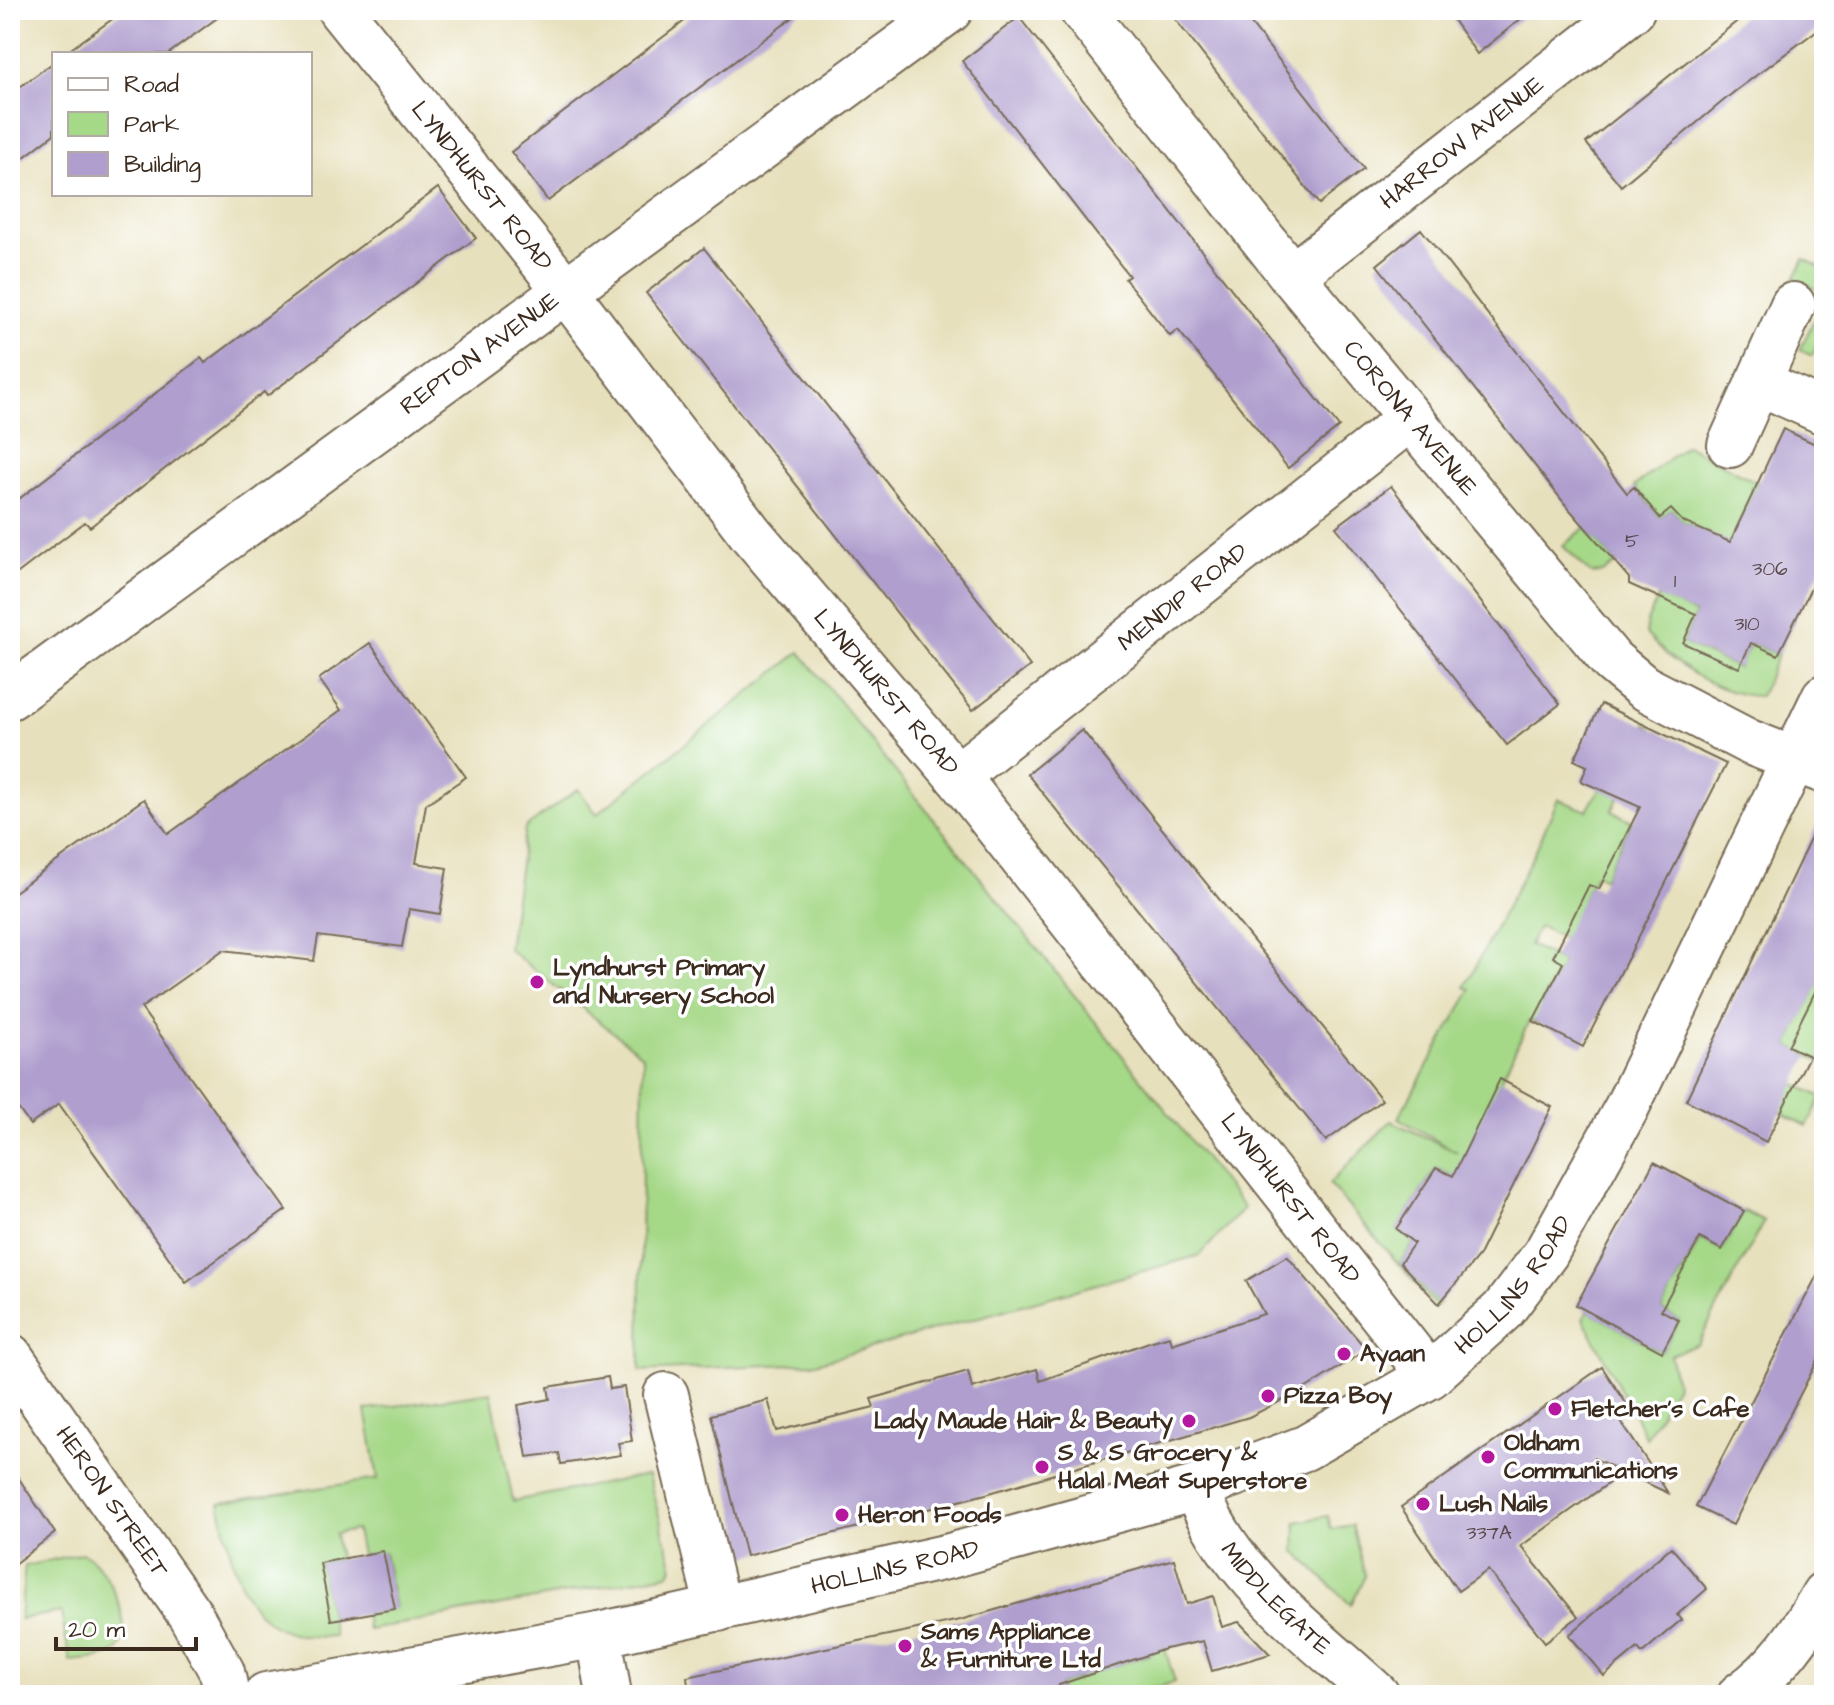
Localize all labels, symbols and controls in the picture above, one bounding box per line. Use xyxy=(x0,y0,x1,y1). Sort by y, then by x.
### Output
legend xyxy=(52,52,312,196)
text: Road xyxy=(124,68,179,102)
street label: HARROW AVENUE xyxy=(1373,68,1551,218)
street label: LYNDHURST ROAD xyxy=(403,94,560,278)
text: Park xyxy=(124,108,180,142)
text: Building xyxy=(124,148,201,183)
street label: REPTON AVENUE xyxy=(393,284,566,423)
street label: CORONA AVENUE xyxy=(1335,333,1485,504)
house number: 5 xyxy=(1625,527,1639,555)
street label: MENDIP ROAD xyxy=(1111,535,1255,660)
house number: 306 xyxy=(1752,555,1788,583)
house number: 1 xyxy=(1674,567,1677,595)
street label: LYNDHURST ROAD xyxy=(805,602,967,783)
house number: 310 xyxy=(1734,610,1760,638)
place label: Lyndhurst Primary and Nursery School xyxy=(552,951,774,1015)
marker: Lyndhurst Primary and Nursery School xyxy=(528,973,546,991)
street label: LYNDHURST ROAD xyxy=(1212,1106,1368,1291)
street label: HOLLINS ROAD xyxy=(1447,1210,1580,1363)
place label: Ayaan xyxy=(1360,1337,1425,1373)
marker: Ayaan xyxy=(1335,1345,1353,1363)
place label: Pizza Boy xyxy=(1284,1379,1393,1415)
marker: Pizza Boy xyxy=(1259,1387,1277,1405)
place label: Fletcher's Cafe xyxy=(1571,1392,1749,1426)
marker: Fletcher's Cafe xyxy=(1546,1400,1564,1418)
place label: Lady Maude Hair & Beauty xyxy=(874,1404,1174,1440)
marker: Lady Maude Hair & Beauty xyxy=(1180,1412,1198,1430)
street label: HERON STREET xyxy=(47,1420,176,1585)
place label: Oldham Communications xyxy=(1504,1426,1678,1488)
place label: S & S Grocery & Halal Meat Superstore xyxy=(1057,1436,1307,1498)
marker: Oldham Communications xyxy=(1479,1448,1497,1466)
marker: S & S Grocery & Halal Meat Superstore xyxy=(1033,1458,1051,1476)
place label: Lush Nails xyxy=(1439,1487,1548,1521)
marker: Lush Nails xyxy=(1414,1495,1432,1513)
place label: Heron Foods xyxy=(858,1498,1002,1532)
marker: Heron Foods xyxy=(833,1506,851,1524)
house number: 337A xyxy=(1466,1519,1512,1547)
street label: HOLLINS ROAD xyxy=(808,1532,983,1604)
street label: MIDDLEGATE xyxy=(1212,1535,1338,1663)
scale bar xyxy=(56,1601,196,1651)
text: 20 m xyxy=(68,1613,125,1647)
place label: Sams Appliance & Furniture Ltd xyxy=(920,1615,1101,1677)
marker: Sams Appliance & Furniture Ltd xyxy=(896,1637,914,1655)

